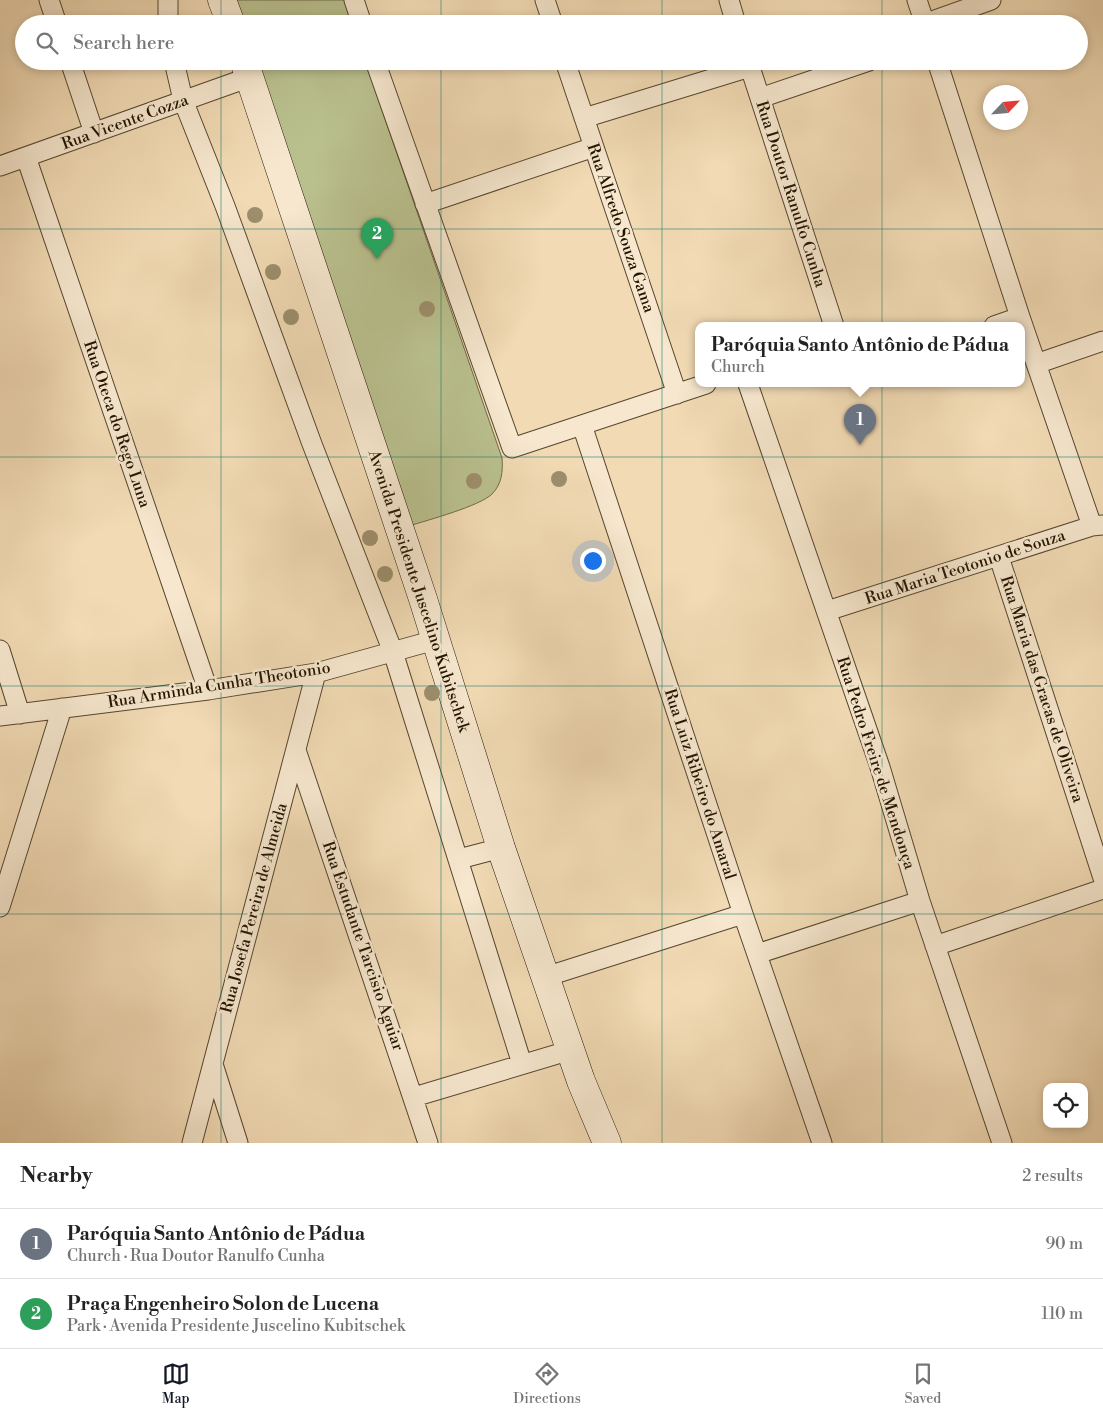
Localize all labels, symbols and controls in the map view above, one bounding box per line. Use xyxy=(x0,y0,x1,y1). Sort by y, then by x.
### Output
search box xyxy=(15,15,1088,70)
icon: search xyxy=(33,29,61,57)
text: Search here xyxy=(73,31,174,55)
north arrow xyxy=(983,85,1028,130)
street label: Rua Vicente Cozza xyxy=(59,89,192,154)
street label: Rua Doutor Ranulfo Cunha xyxy=(751,98,831,291)
street label: Rua Alfredo Souza Gama xyxy=(583,141,660,316)
pin: 2 xyxy=(361,218,393,259)
popup xyxy=(695,322,1025,387)
text: Paróquia Santo Antônio de Pádua xyxy=(711,333,1009,357)
street label: Rua Oteca do Rego Luna xyxy=(79,338,155,511)
text: Church xyxy=(711,357,765,377)
pin: 1 xyxy=(844,404,876,445)
street label: Avenida Presidente Juscelino Kubitschek xyxy=(363,446,475,736)
street label: Rua Maria Teotonio de Souza xyxy=(862,525,1069,609)
your location xyxy=(580,548,606,574)
street label: Rua Maria das Gracas de Oliveira xyxy=(996,573,1088,806)
street label: Rua Pedro Freire de Mendonça xyxy=(832,654,920,873)
street label: Rua Arminda Cunha Theotonio xyxy=(106,657,332,713)
street label: Rua Luiz Ribeiro do Amaral xyxy=(660,686,740,882)
street label: Rua Josefa Pereira de Almeida xyxy=(216,800,292,1015)
street label: Rua Estudante Tarcisio Aguiar xyxy=(318,839,408,1054)
map controls xyxy=(1043,1083,1088,1128)
button: locate xyxy=(1043,1083,1088,1128)
text: Nearby xyxy=(20,1163,93,1189)
text: 2 results xyxy=(1022,1166,1083,1186)
text: Paróquia Santo Antônio de Pádua xyxy=(67,1222,365,1246)
text: 1 xyxy=(32,1234,40,1254)
text: 90 m xyxy=(1045,1234,1083,1254)
text: Church · Rua Doutor Ranulfo Cunha xyxy=(67,1246,325,1266)
text: Praça Engenheiro Solon de Lucena xyxy=(67,1292,379,1316)
text: 2 xyxy=(31,1304,41,1324)
text: 110 m xyxy=(1041,1304,1083,1324)
text: Park · Avenida Presidente Juscelino Kubitschek xyxy=(67,1316,405,1336)
tab: Map xyxy=(162,1360,190,1408)
tab: Directions xyxy=(513,1360,581,1408)
tab: Saved xyxy=(904,1360,941,1408)

